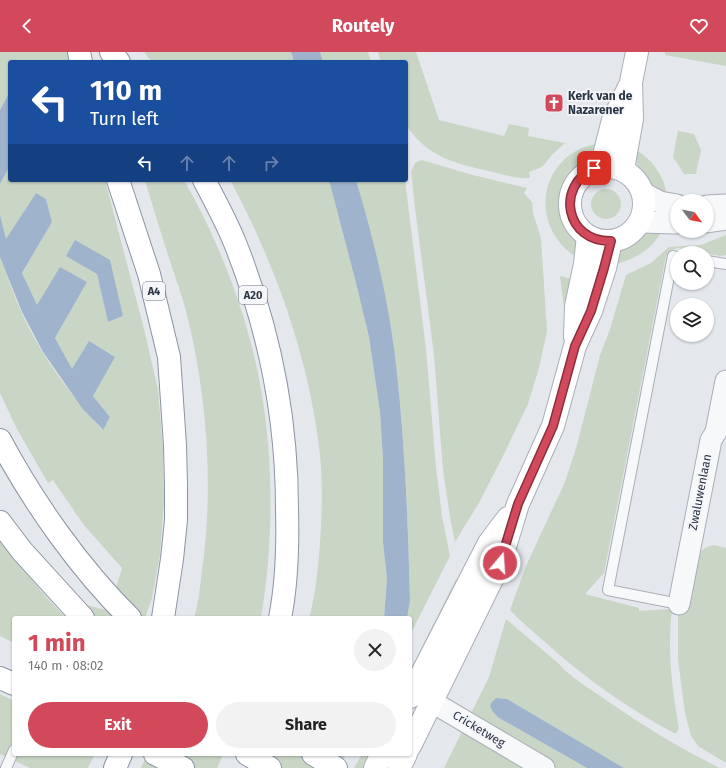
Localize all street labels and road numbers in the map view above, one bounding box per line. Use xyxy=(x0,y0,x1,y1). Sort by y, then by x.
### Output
road number: A4 xyxy=(143,282,165,300)
road number: A20 xyxy=(239,286,267,304)
street label: Zwaluwenlaan xyxy=(686,453,714,531)
street label: Cricketweg xyxy=(450,708,508,750)

